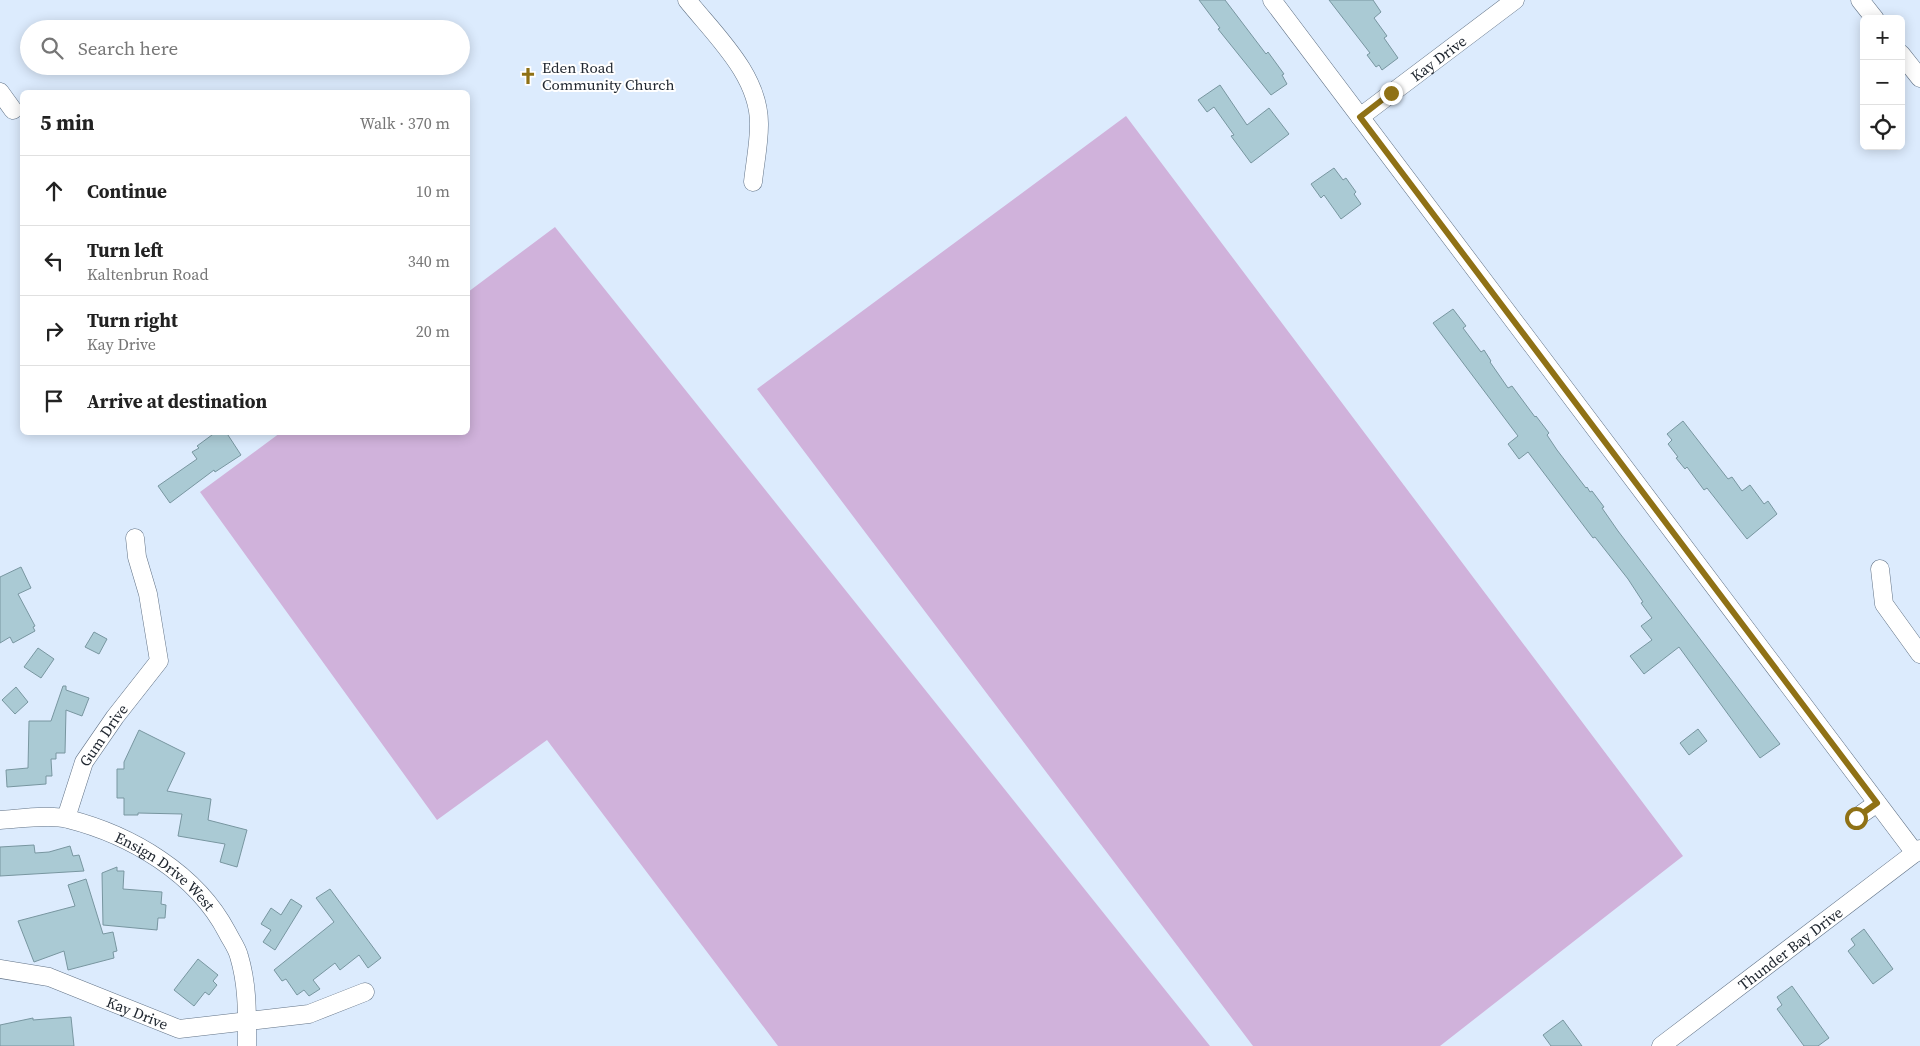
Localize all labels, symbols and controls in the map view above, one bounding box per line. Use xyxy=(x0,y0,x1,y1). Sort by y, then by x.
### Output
map controls xyxy=(1860,15,1905,150)
button: + xyxy=(1860,15,1905,60)
search box xyxy=(20,20,470,75)
street label: Kay Drive xyxy=(1406,30,1471,86)
icon: search xyxy=(38,34,66,62)
text: Search here xyxy=(78,35,178,61)
place label: Eden Road Community Church xyxy=(542,57,675,95)
button: − xyxy=(1860,60,1905,105)
church icon: Eden Road Community Church xyxy=(518,66,538,86)
route end xyxy=(1380,82,1403,105)
button: locate xyxy=(1860,105,1905,150)
text: 5 min xyxy=(40,108,95,137)
text: Walk · 370 m xyxy=(360,112,450,134)
icon: ahead xyxy=(40,177,68,205)
text: Continue xyxy=(87,178,167,204)
text: 10 m xyxy=(416,180,450,202)
text: Turn left xyxy=(87,237,163,263)
icon: left xyxy=(40,247,68,275)
text: 340 m xyxy=(408,250,450,272)
text: Kaltenbrun Road xyxy=(87,263,209,285)
text: Turn right xyxy=(87,307,178,333)
icon: right xyxy=(40,317,68,345)
text: 20 m xyxy=(416,320,450,342)
text: Kay Drive xyxy=(87,333,156,355)
icon: arrive xyxy=(40,387,68,415)
text: Arrive at destination xyxy=(87,388,267,414)
street label: Gum Drive xyxy=(74,699,133,770)
route start xyxy=(1845,807,1868,830)
street label: Ensign Drive West xyxy=(112,826,220,915)
street label: Thunder Bay Drive xyxy=(1733,901,1847,994)
street label: Kay Drive xyxy=(104,991,172,1034)

